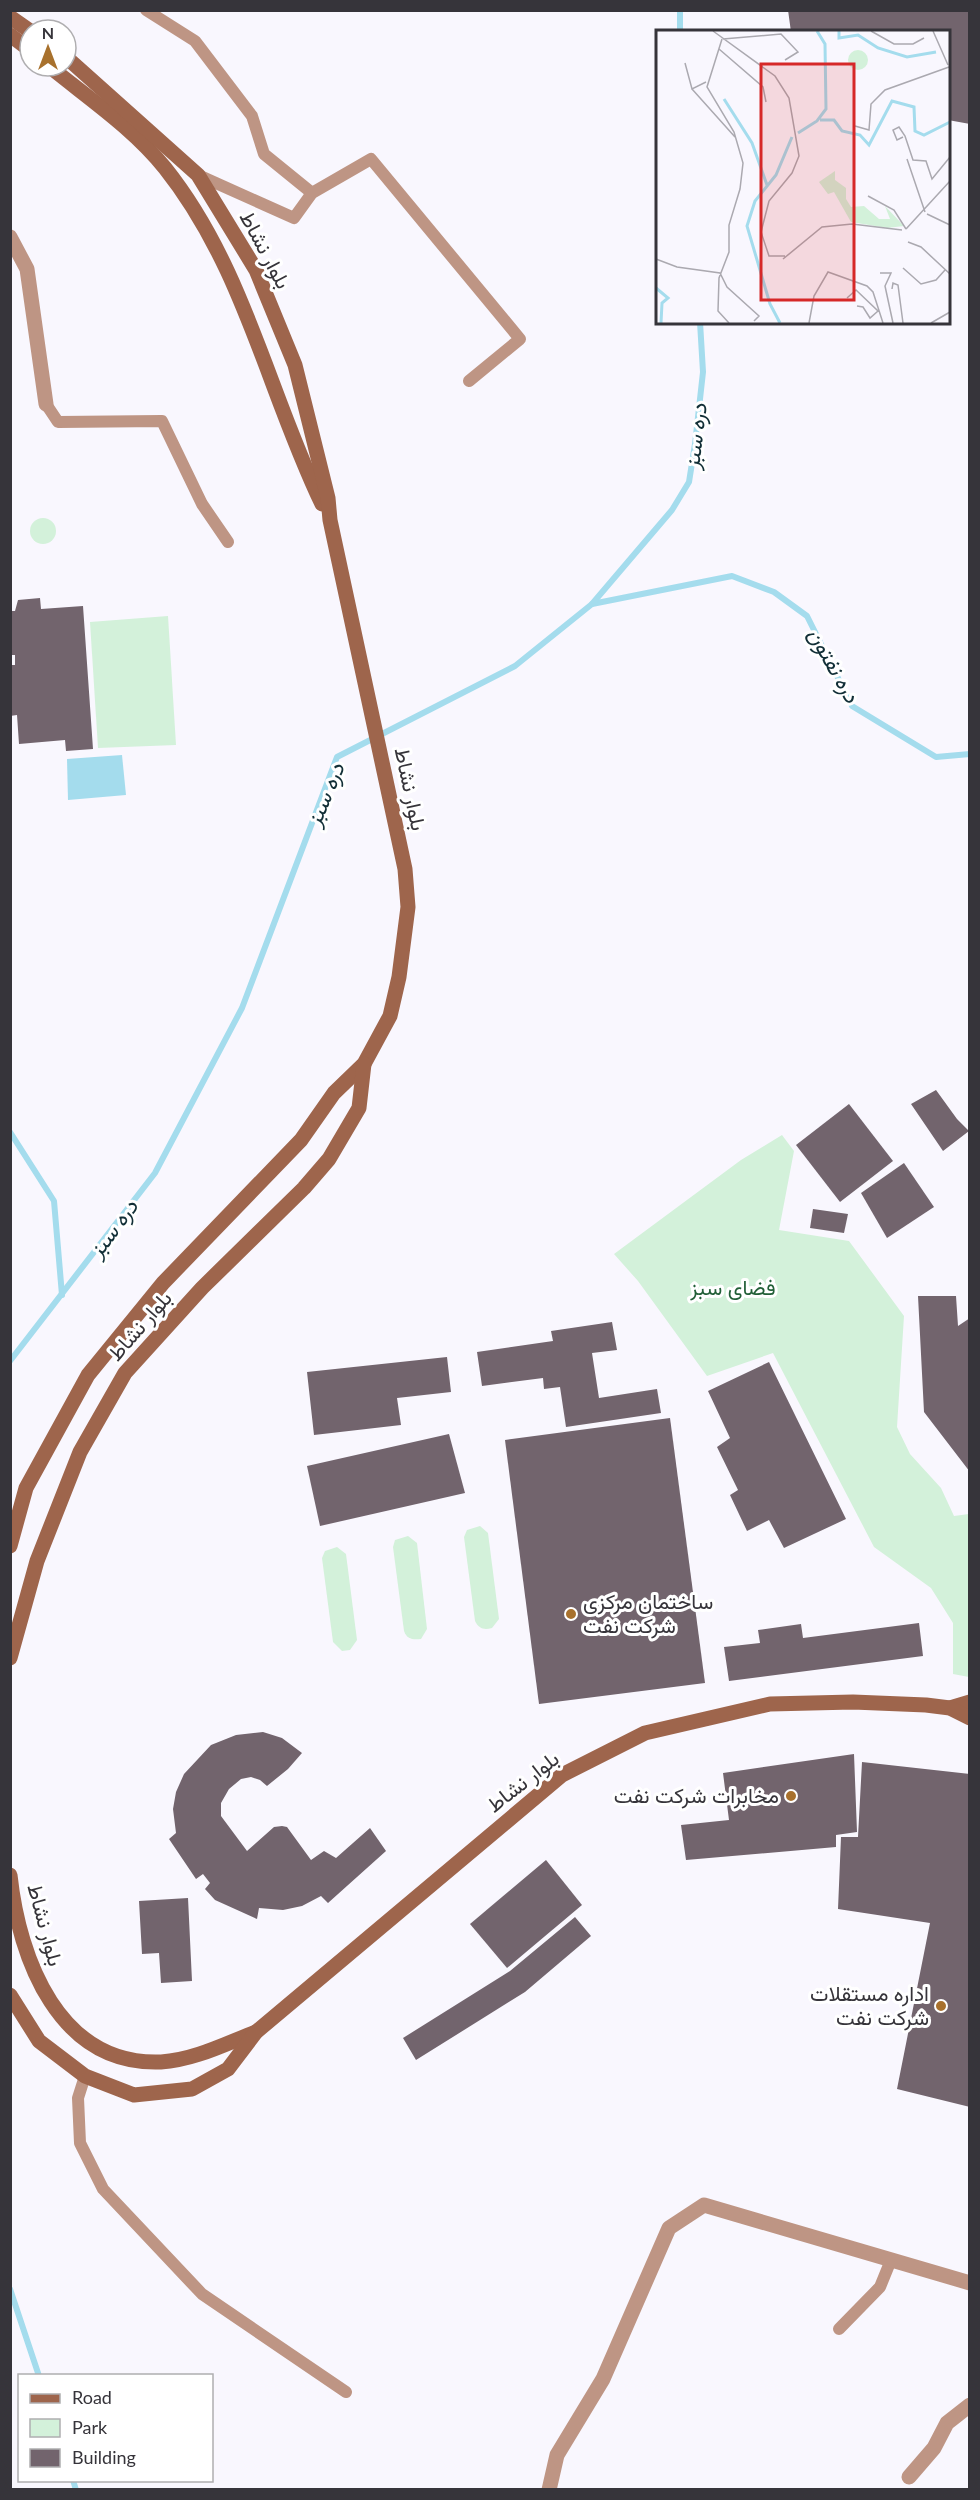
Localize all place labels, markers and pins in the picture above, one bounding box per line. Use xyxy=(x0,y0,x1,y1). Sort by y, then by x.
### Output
place label: ساختمان مرکزی شرکت نفت xyxy=(583,1588,713,1639)
marker: ساختمان مرکزی شرکت نفت xyxy=(564,1607,578,1621)
place label: مخابرات شرکت نفت xyxy=(614,1782,779,1809)
marker: مخابرات شرکت نفت xyxy=(784,1789,798,1803)
place label: اداره مستقلات شرکت نفت xyxy=(810,1980,929,2031)
marker: اداره مستقلات شرکت نفت xyxy=(934,1999,948,2013)

